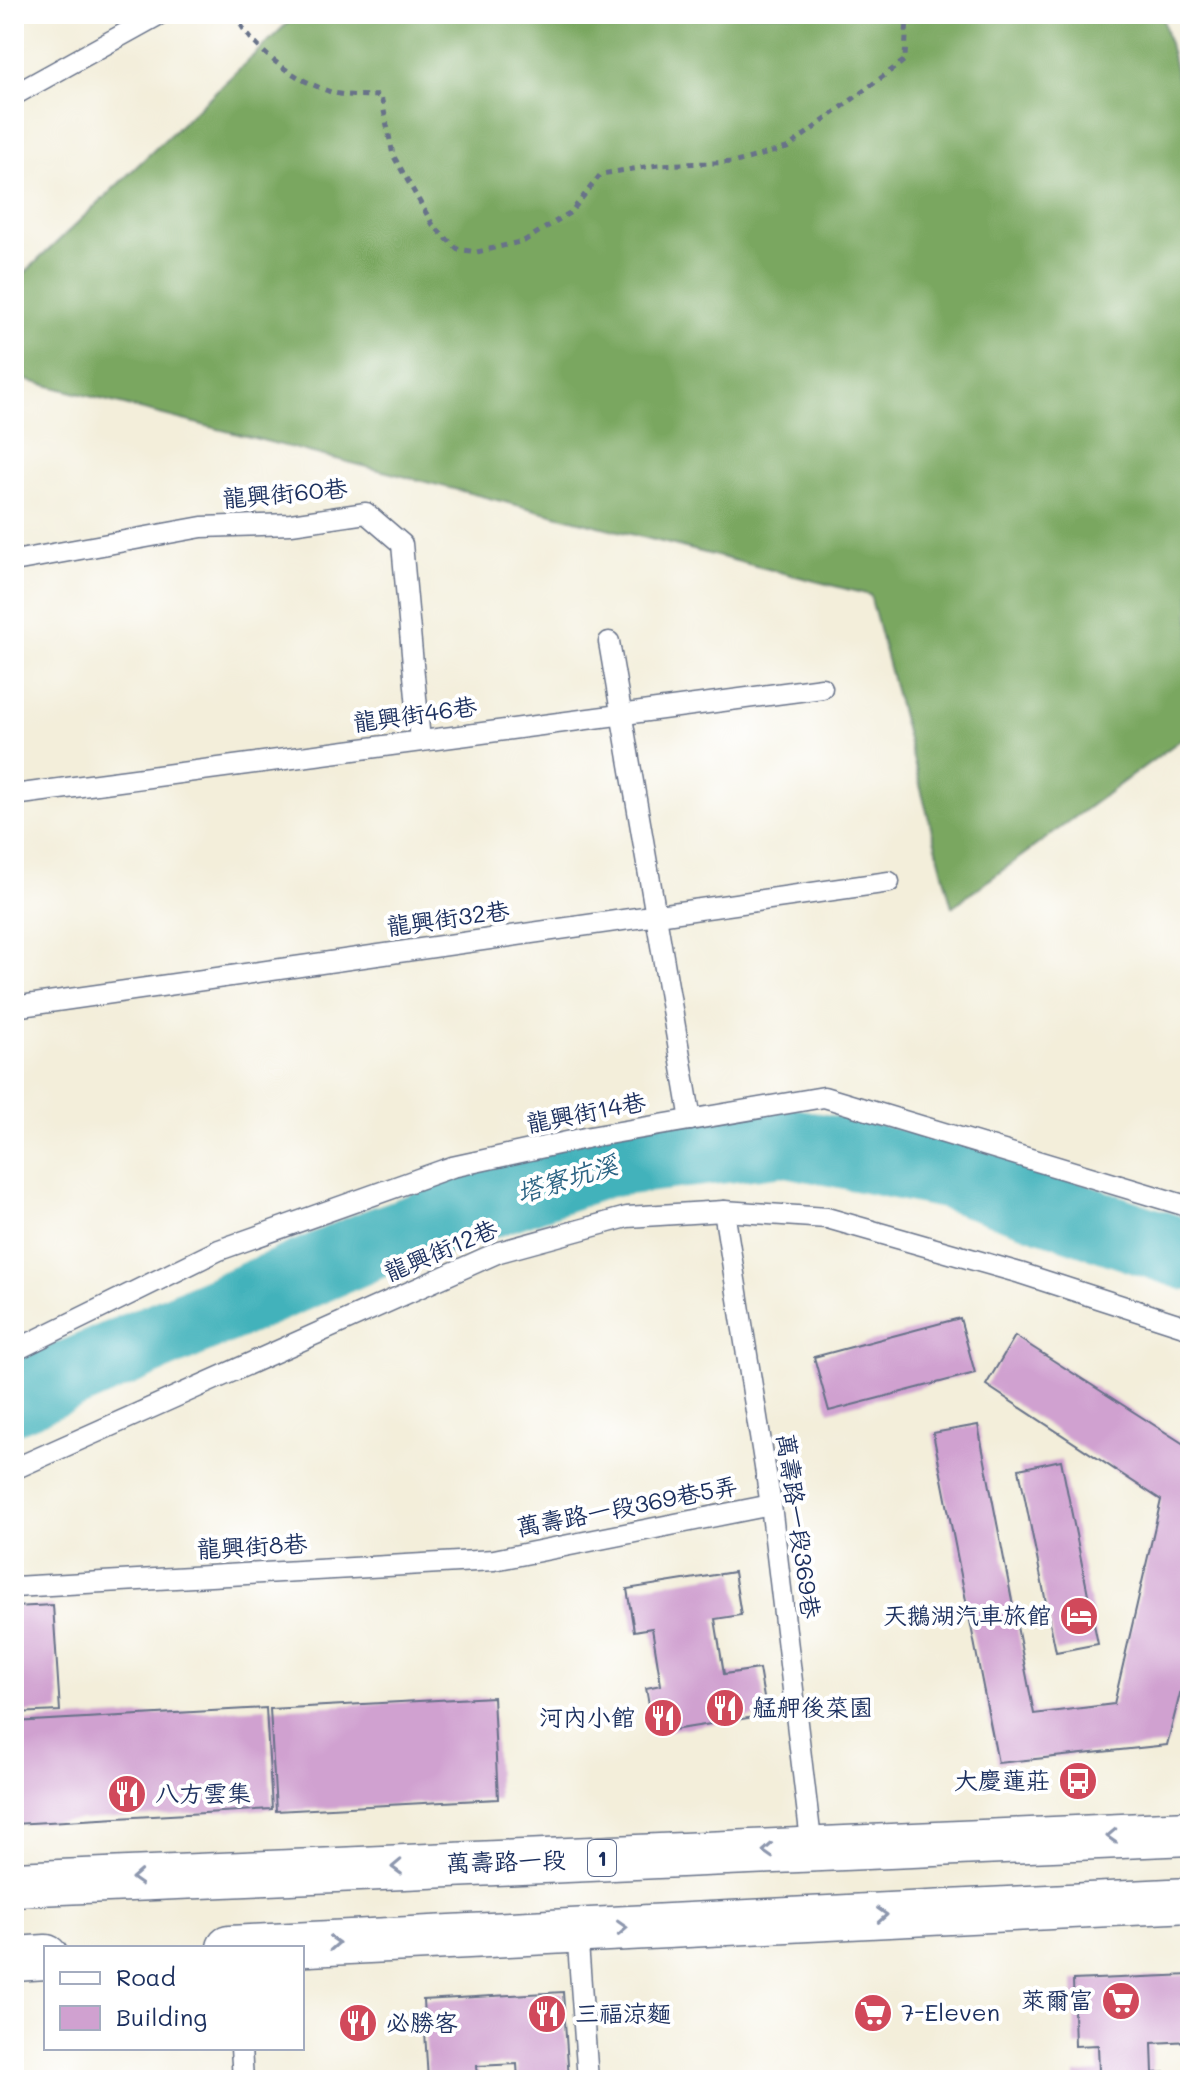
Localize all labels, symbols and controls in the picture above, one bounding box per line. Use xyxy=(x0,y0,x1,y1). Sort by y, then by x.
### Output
street label: 龍興街60巷 xyxy=(221,472,349,513)
street label: 龍興街46巷 xyxy=(351,689,479,738)
street label: 龍興街32巷 xyxy=(385,894,511,941)
street label: 龍興街14巷 xyxy=(523,1085,648,1138)
water label: 塔寮坑溪 xyxy=(512,1146,623,1210)
street label: 龍興街12巷 xyxy=(379,1212,502,1287)
street label: 萬壽路一段369巷 xyxy=(771,1431,828,1620)
street label: 萬壽路一段369巷5弄 xyxy=(513,1469,740,1542)
street label: 龍興街8巷 xyxy=(196,1527,308,1564)
hotel icon: 天鵝湖汽車旅館 xyxy=(1058,1595,1100,1637)
place label: 天鵝湖汽車旅館 xyxy=(883,1599,1051,1630)
restaurant icon: 艋舺後菜園 xyxy=(704,1687,746,1729)
place label: 艋舺後菜園 xyxy=(753,1691,873,1722)
restaurant icon: 河內小館 xyxy=(642,1697,684,1739)
place label: 河內小館 xyxy=(539,1701,635,1732)
bus stop icon: 大慶蓮莊 xyxy=(1057,1760,1099,1802)
place label: 大慶蓮莊 xyxy=(954,1764,1050,1795)
restaurant icon: 八方雲集 xyxy=(106,1773,148,1815)
place label: 八方雲集 xyxy=(155,1777,251,1808)
one-way arrow xyxy=(1105,1827,1118,1844)
road number: 1 xyxy=(588,1840,616,1876)
one-way arrow xyxy=(761,1842,774,1859)
street label: 萬壽路一段 xyxy=(445,1843,566,1878)
one-way arrow xyxy=(390,1858,403,1875)
one-way arrow xyxy=(130,1869,143,1886)
one-way arrow xyxy=(876,1907,889,1924)
one-way arrow xyxy=(616,1920,629,1937)
one-way arrow xyxy=(328,1934,341,1951)
legend xyxy=(44,1946,304,2050)
text: Road xyxy=(116,1961,176,1992)
supermarket icon: 萊爾富 xyxy=(1100,1980,1142,2022)
place label: 萊爾富 xyxy=(1021,1984,1093,2015)
supermarket icon: 7-Eleven xyxy=(852,1992,894,2034)
restaurant icon: 三福涼麵 xyxy=(526,1993,568,2035)
place label: 7-Eleven xyxy=(901,1996,1000,2027)
place label: 三福涼麵 xyxy=(575,1997,671,2028)
text: Building xyxy=(116,2001,207,2032)
restaurant icon: 必勝客 xyxy=(337,2002,379,2044)
place label: 必勝客 xyxy=(386,2006,458,2037)

